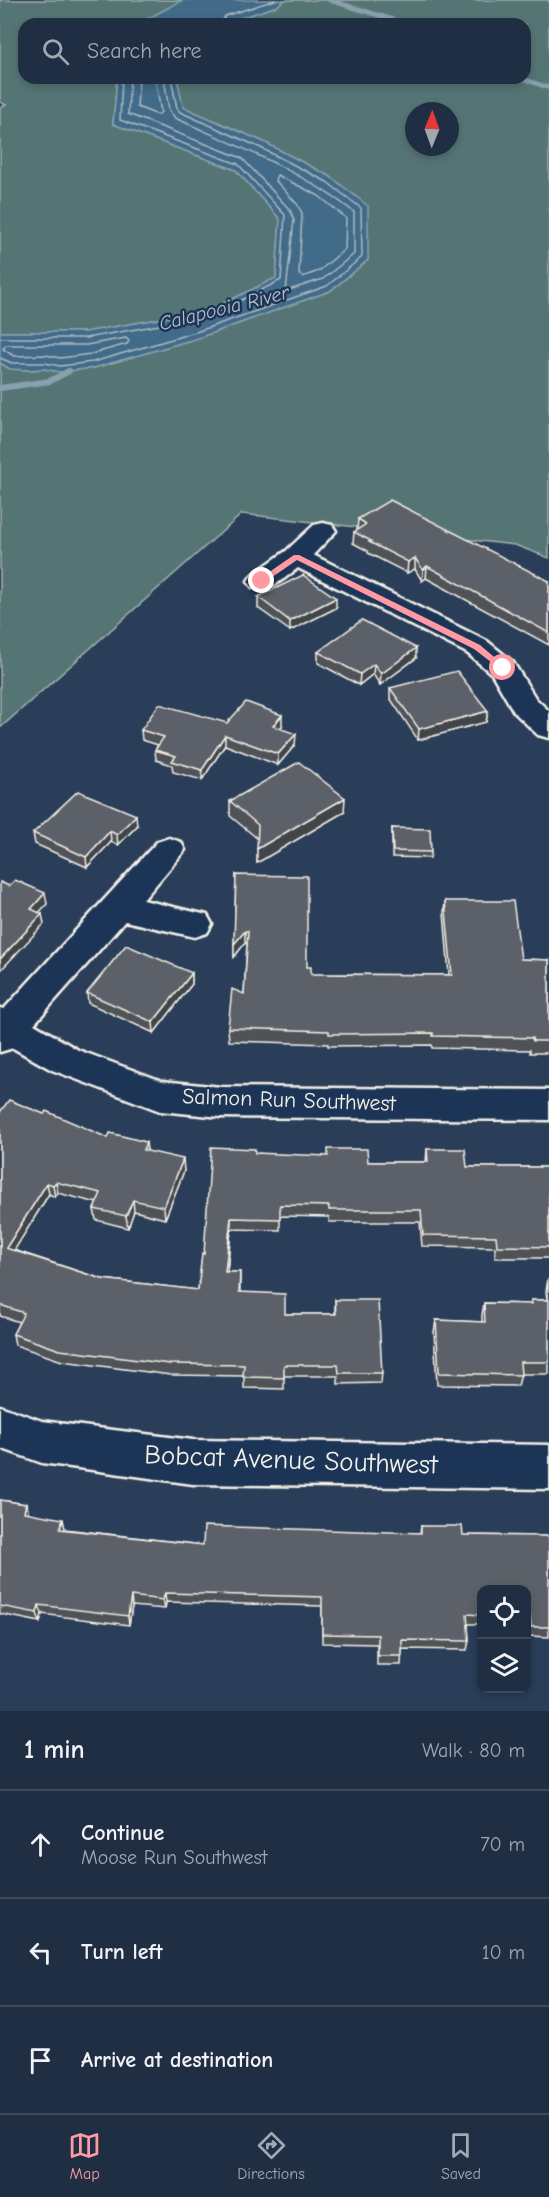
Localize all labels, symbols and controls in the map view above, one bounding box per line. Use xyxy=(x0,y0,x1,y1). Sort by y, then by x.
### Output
search box xyxy=(18,18,531,84)
icon: search xyxy=(39,35,72,68)
text: Search here xyxy=(87,38,202,64)
north arrow xyxy=(405,102,459,156)
water label: Calapooia River xyxy=(157,280,292,335)
route end xyxy=(248,567,274,593)
route start xyxy=(489,654,515,680)
street label: Salmon Run Southwest xyxy=(182,1083,397,1117)
street label: Bobcat Avenue Southwest xyxy=(144,1439,440,1481)
map controls xyxy=(477,1585,531,1693)
button: locate xyxy=(477,1585,531,1639)
button: layers xyxy=(477,1639,531,1693)
text: 1 min xyxy=(24,1735,85,1765)
text: Walk · 80 m xyxy=(422,1739,525,1762)
text: Continue xyxy=(81,1820,164,1846)
icon: ahead xyxy=(24,1828,57,1861)
text: 70 m xyxy=(480,1833,525,1856)
text: Moose Run Southwest xyxy=(81,1846,268,1869)
icon: left xyxy=(24,1936,57,1969)
text: Turn left xyxy=(81,1939,163,1965)
text: 10 m xyxy=(482,1941,525,1964)
icon: arrive xyxy=(24,2044,57,2077)
text: Arrive at destination xyxy=(81,2047,273,2073)
tab: Map xyxy=(68,2129,101,2183)
tab: Directions xyxy=(237,2129,305,2183)
tab: Saved xyxy=(441,2129,481,2183)

